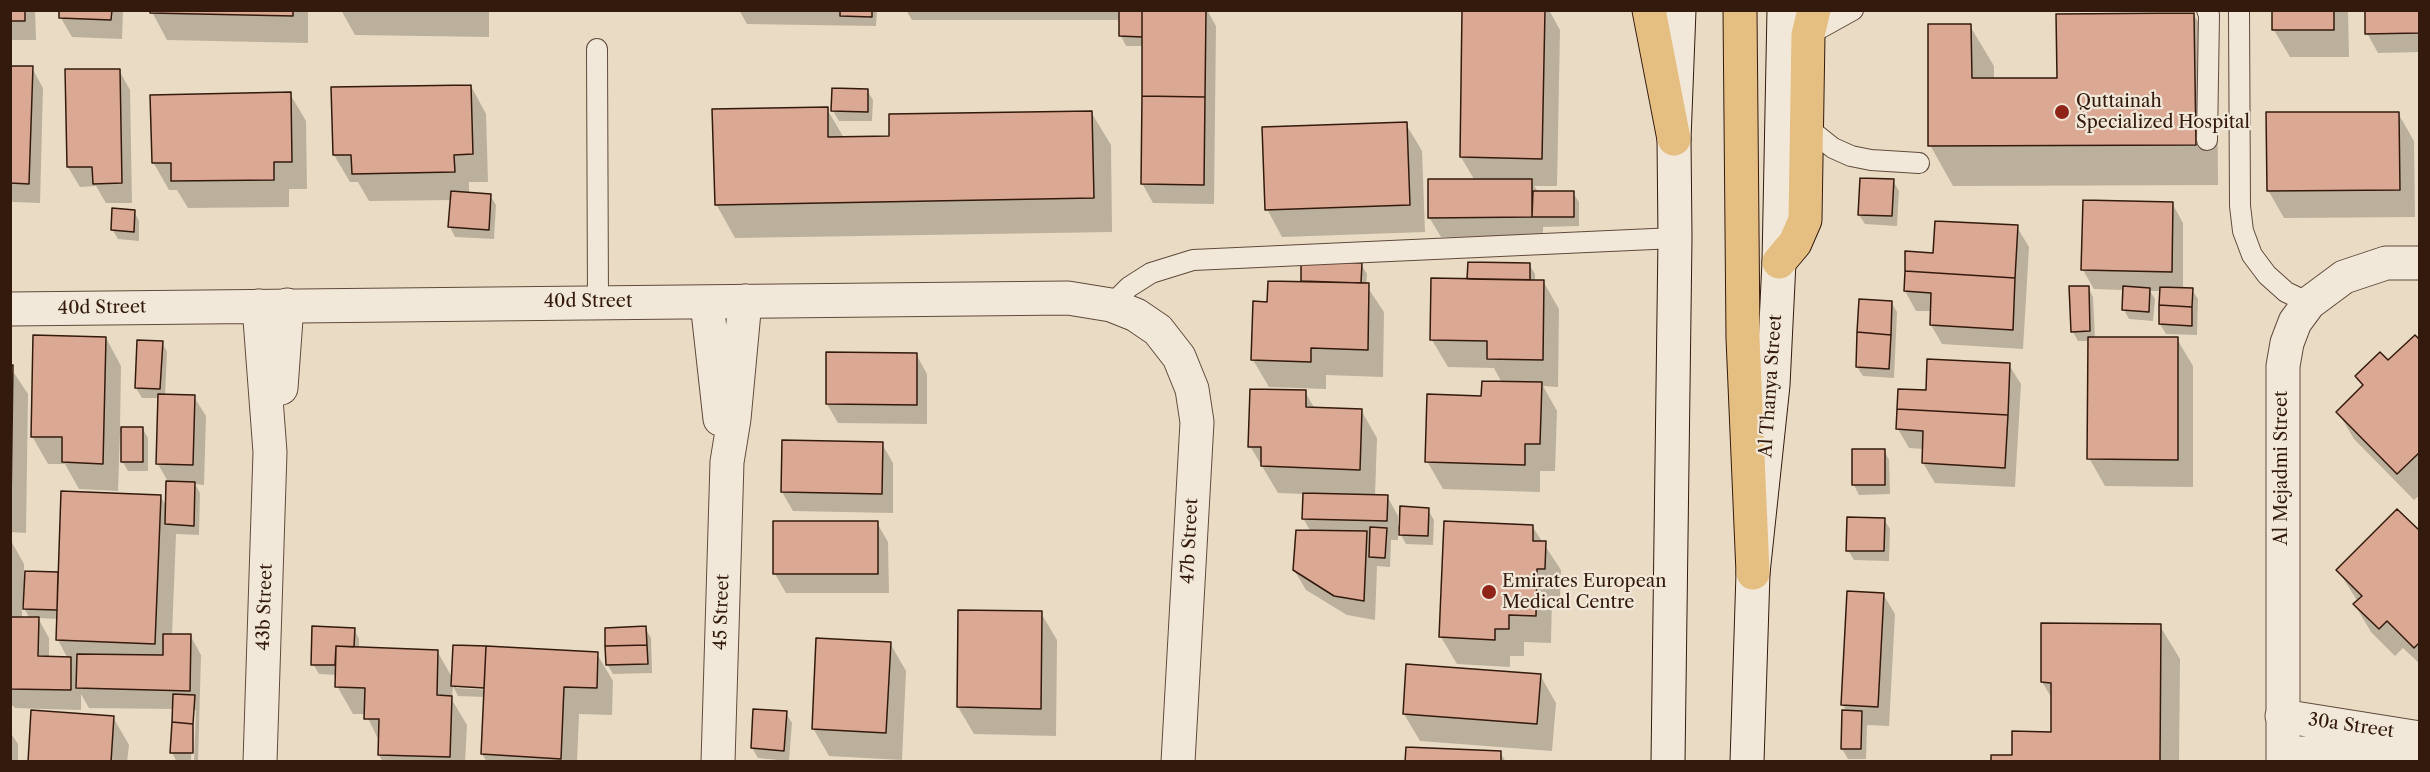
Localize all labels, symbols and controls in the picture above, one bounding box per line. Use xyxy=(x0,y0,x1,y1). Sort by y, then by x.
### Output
place label: Quttainah Specialized Hospital xyxy=(2076,91,2250,134)
marker: Quttainah Specialized Hospital xyxy=(2053,103,2071,121)
street label: 40d Street xyxy=(544,291,632,313)
street label: 40d Street xyxy=(58,296,146,320)
street label: Al Thanya Street xyxy=(1755,314,1787,458)
street label: Al Mejadmi Street xyxy=(2271,391,2293,545)
street label: 47b Street xyxy=(1177,498,1203,584)
street label: 43b Street xyxy=(253,563,277,651)
place label: Emirates European Medical Centre xyxy=(1502,571,1667,614)
street label: 45 Street xyxy=(710,574,734,650)
marker: Emirates European Medical Centre xyxy=(1480,583,1498,601)
street label: 30a Street xyxy=(2307,709,2395,743)

